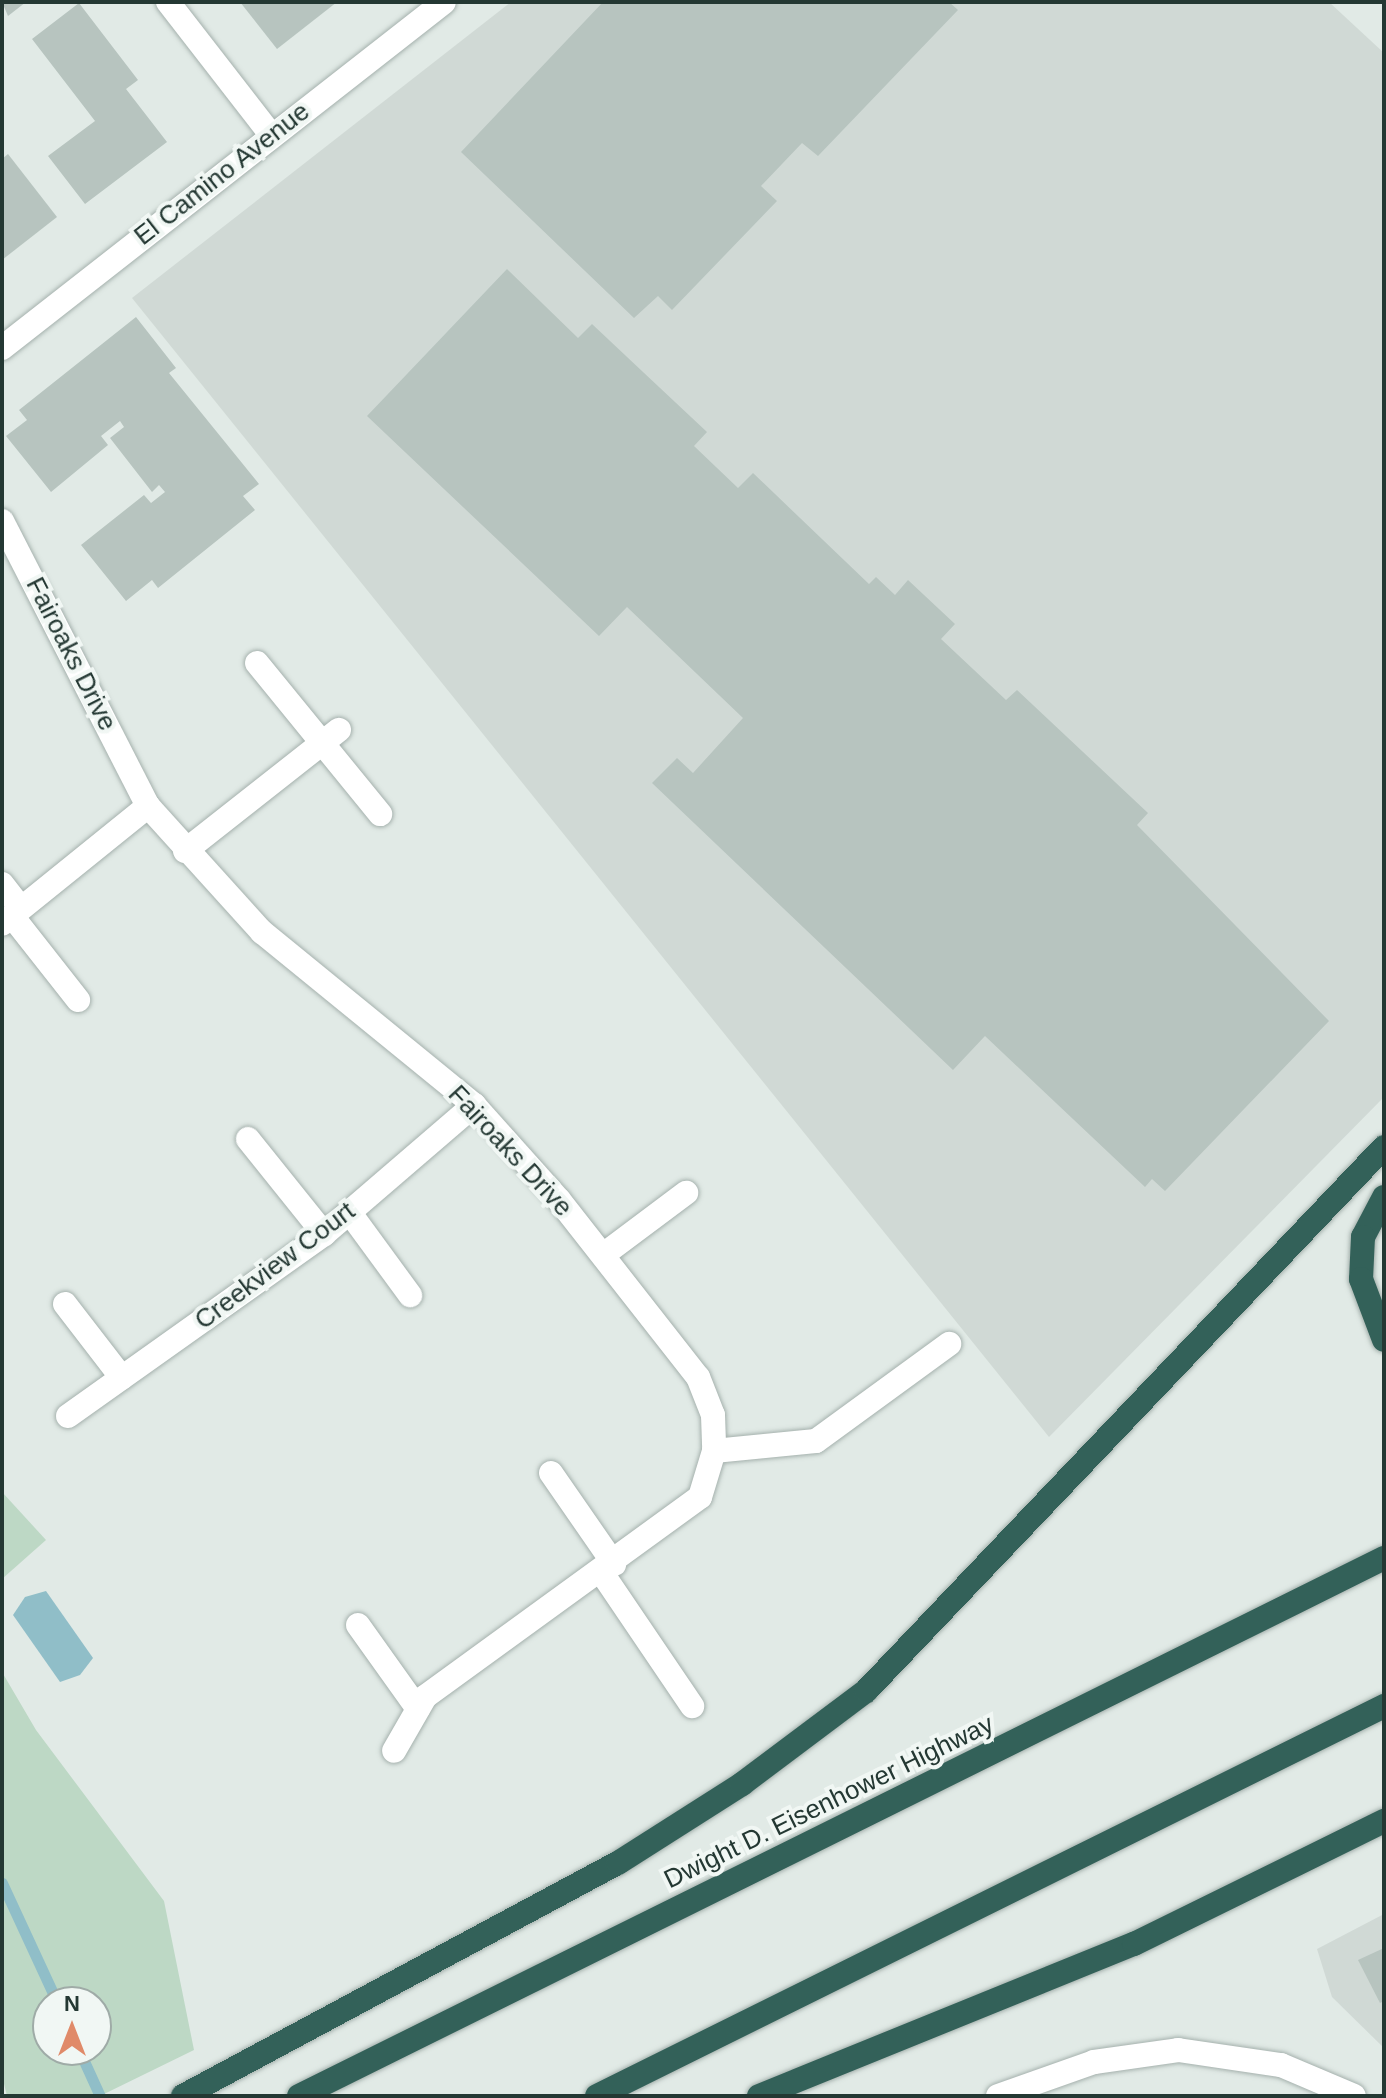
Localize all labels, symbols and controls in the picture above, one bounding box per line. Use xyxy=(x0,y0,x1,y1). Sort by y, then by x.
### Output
street label: El Camino Avenue xyxy=(128,96,316,252)
street label: Fairoaks Drive xyxy=(19,572,123,736)
street label: Fairoaks Drive xyxy=(441,1079,579,1223)
street label: Creekview Court xyxy=(189,1196,361,1336)
street label: Dwight D. Eisenhower Highway xyxy=(659,1708,999,1896)
north arrow xyxy=(32,1986,112,2066)
text: N xyxy=(64,1991,80,2016)

